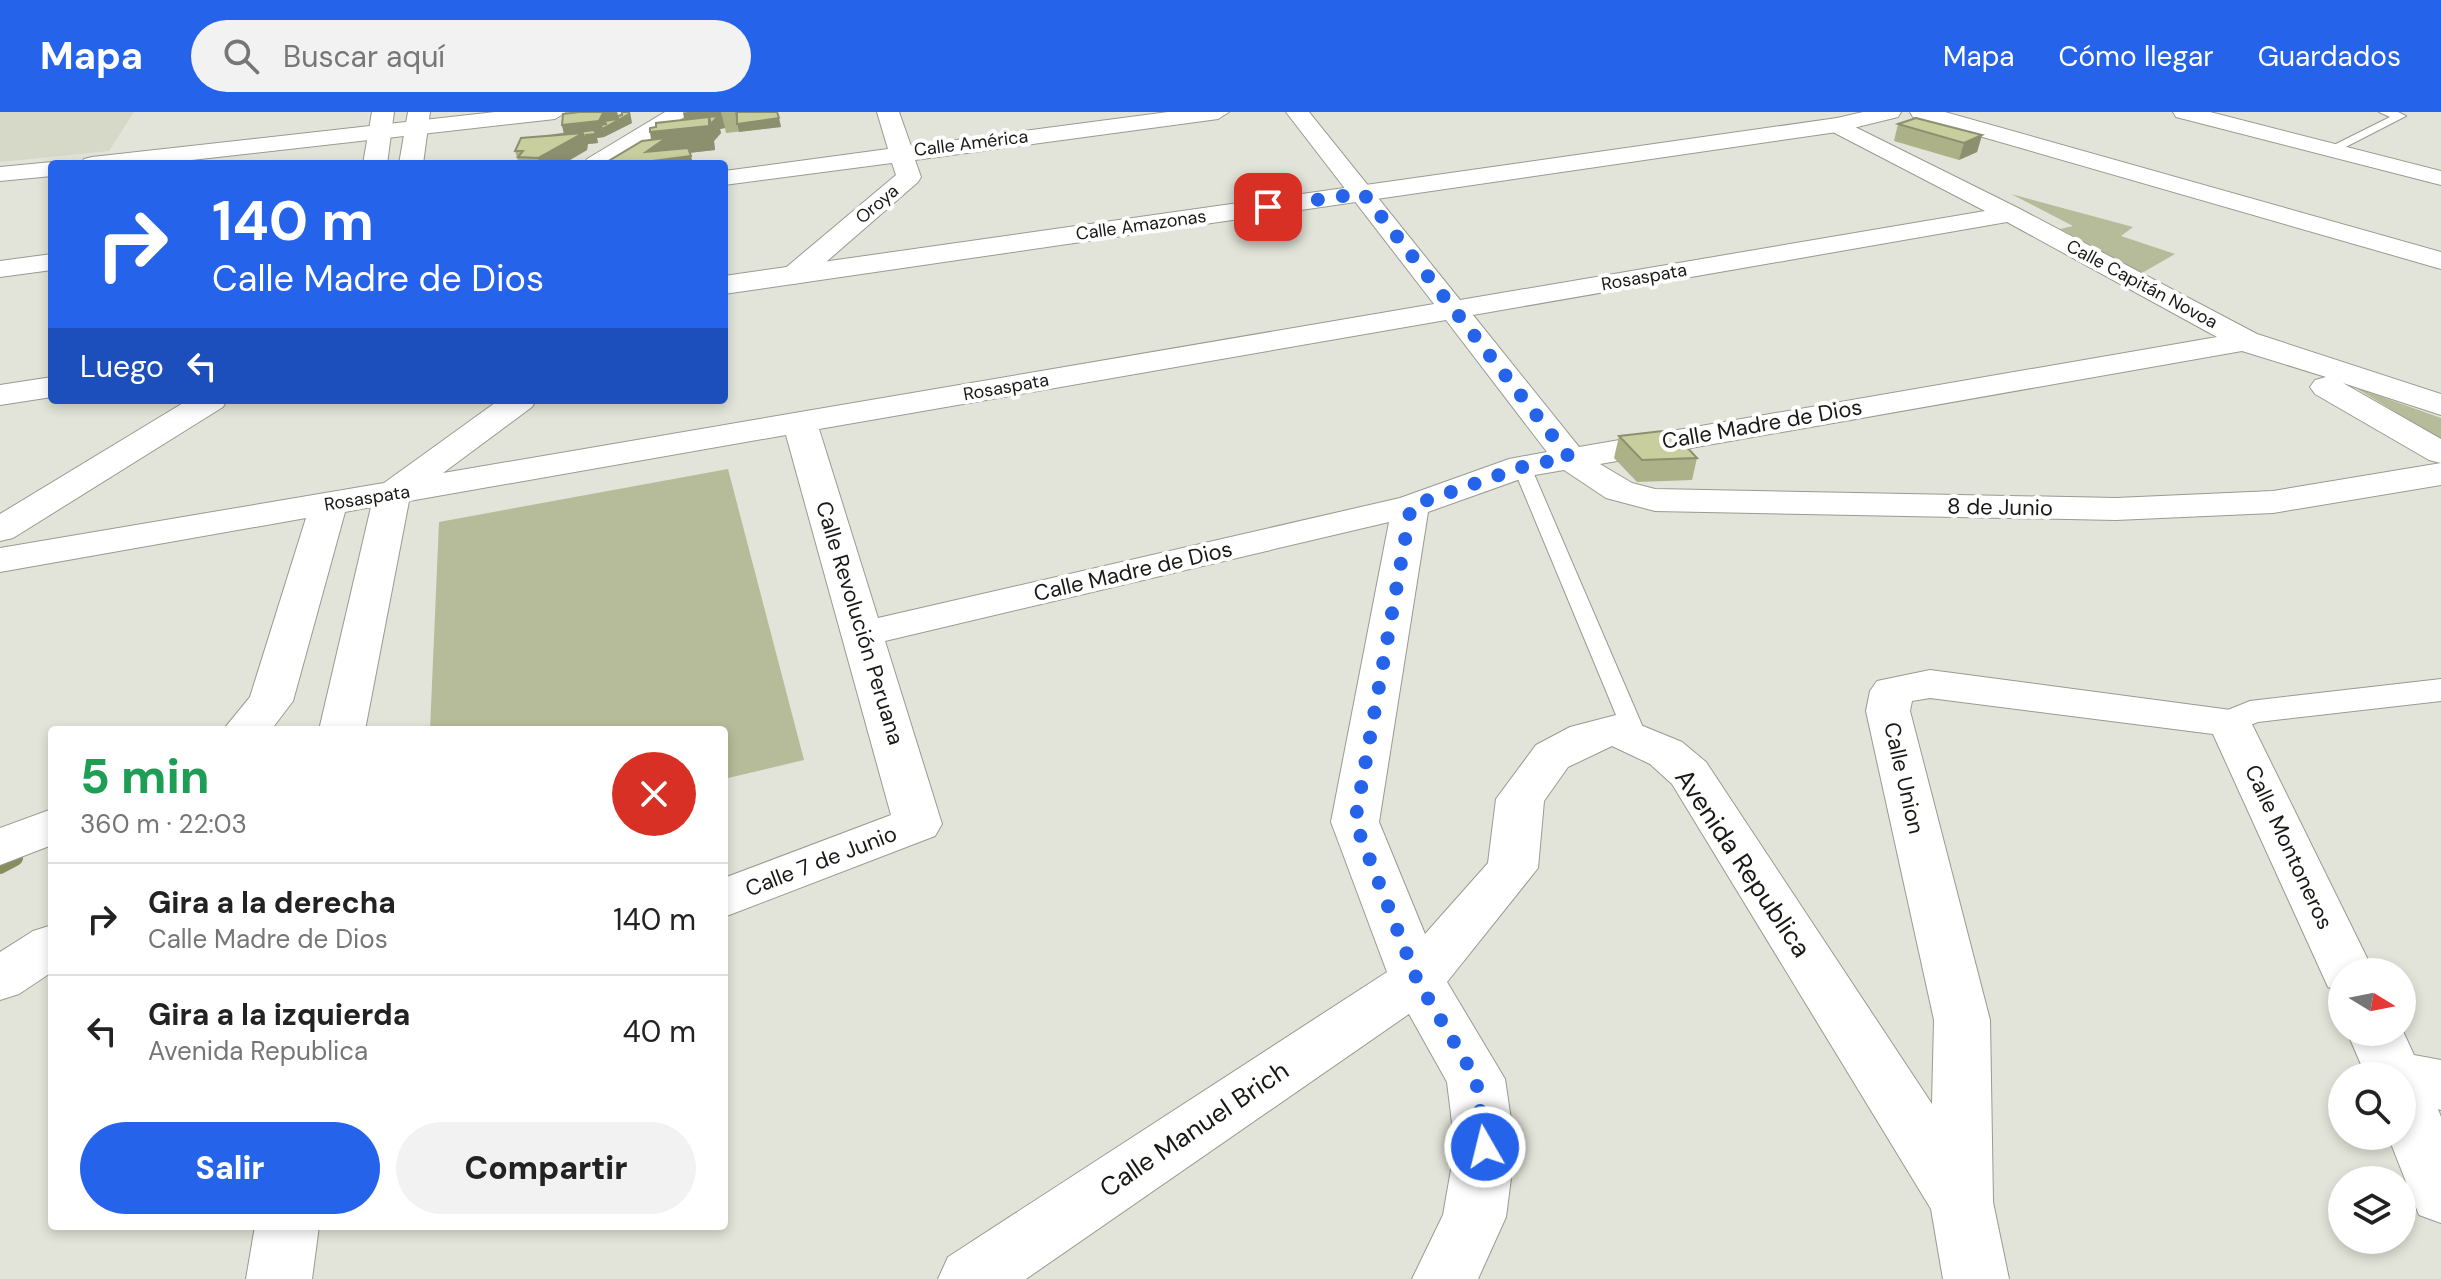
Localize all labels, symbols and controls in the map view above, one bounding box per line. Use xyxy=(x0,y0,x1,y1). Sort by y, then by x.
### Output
search box xyxy=(191,20,751,92)
text: Mapa xyxy=(40,31,143,81)
icon: search xyxy=(219,34,263,78)
text: Buscar aquí xyxy=(283,37,445,76)
text: Mapa xyxy=(1943,38,2014,75)
text: Cómo llegar xyxy=(2058,38,2214,75)
text: Guardados xyxy=(2258,38,2401,75)
street label: Calle América xyxy=(912,124,1030,162)
pin xyxy=(1234,173,1302,241)
street label: Oroya xyxy=(850,179,904,229)
text: 140 m xyxy=(212,184,374,257)
icon: arrive xyxy=(1246,185,1290,229)
icon: right xyxy=(80,192,184,296)
street label: Calle Amazonas xyxy=(1074,204,1208,246)
street label: Calle Capitán Novoa xyxy=(2062,234,2222,334)
text: Calle Madre de Dios xyxy=(212,255,544,302)
street label: Rosaspata xyxy=(1599,258,1689,296)
icon: left xyxy=(180,344,224,388)
text: Luego xyxy=(80,347,164,386)
street label: Rosaspata xyxy=(961,368,1051,406)
street label: Calle Madre de Dios xyxy=(1660,392,1864,456)
street label: Rosaspata xyxy=(322,479,412,517)
street label: 8 de Junio xyxy=(1947,492,2053,522)
street label: Calle Revolución Peruana xyxy=(809,498,911,748)
street label: Calle Madre de Dios xyxy=(1031,534,1235,608)
street label: Calle Union xyxy=(1877,719,1931,837)
text: 5 min xyxy=(80,745,210,808)
button: close xyxy=(612,752,696,836)
street label: Calle Montoneros xyxy=(2238,760,2340,934)
street label: Avenida Republica xyxy=(1667,762,1819,964)
text: 360 m · 22:03 xyxy=(80,807,247,841)
street label: Calle 7 de Junio xyxy=(741,819,901,903)
text: Gira a la derecha xyxy=(148,883,396,922)
icon: right xyxy=(80,897,124,941)
text: 140 m xyxy=(613,900,696,939)
text: Calle Madre de Dios xyxy=(148,922,388,956)
north arrow xyxy=(2328,958,2416,1046)
map controls xyxy=(2328,958,2416,1254)
text: Gira a la izquierda xyxy=(148,995,410,1034)
icon: left xyxy=(80,1009,124,1053)
text: 40 m xyxy=(623,1012,696,1051)
text: Avenida Republica xyxy=(148,1034,368,1068)
street label: Calle Manuel Brich xyxy=(1093,1053,1295,1205)
button: search xyxy=(2328,1062,2416,1150)
position arrow xyxy=(1443,1105,1527,1189)
button: Salir xyxy=(80,1122,380,1214)
button: Compartir xyxy=(396,1122,696,1214)
button: layers xyxy=(2328,1166,2416,1254)

